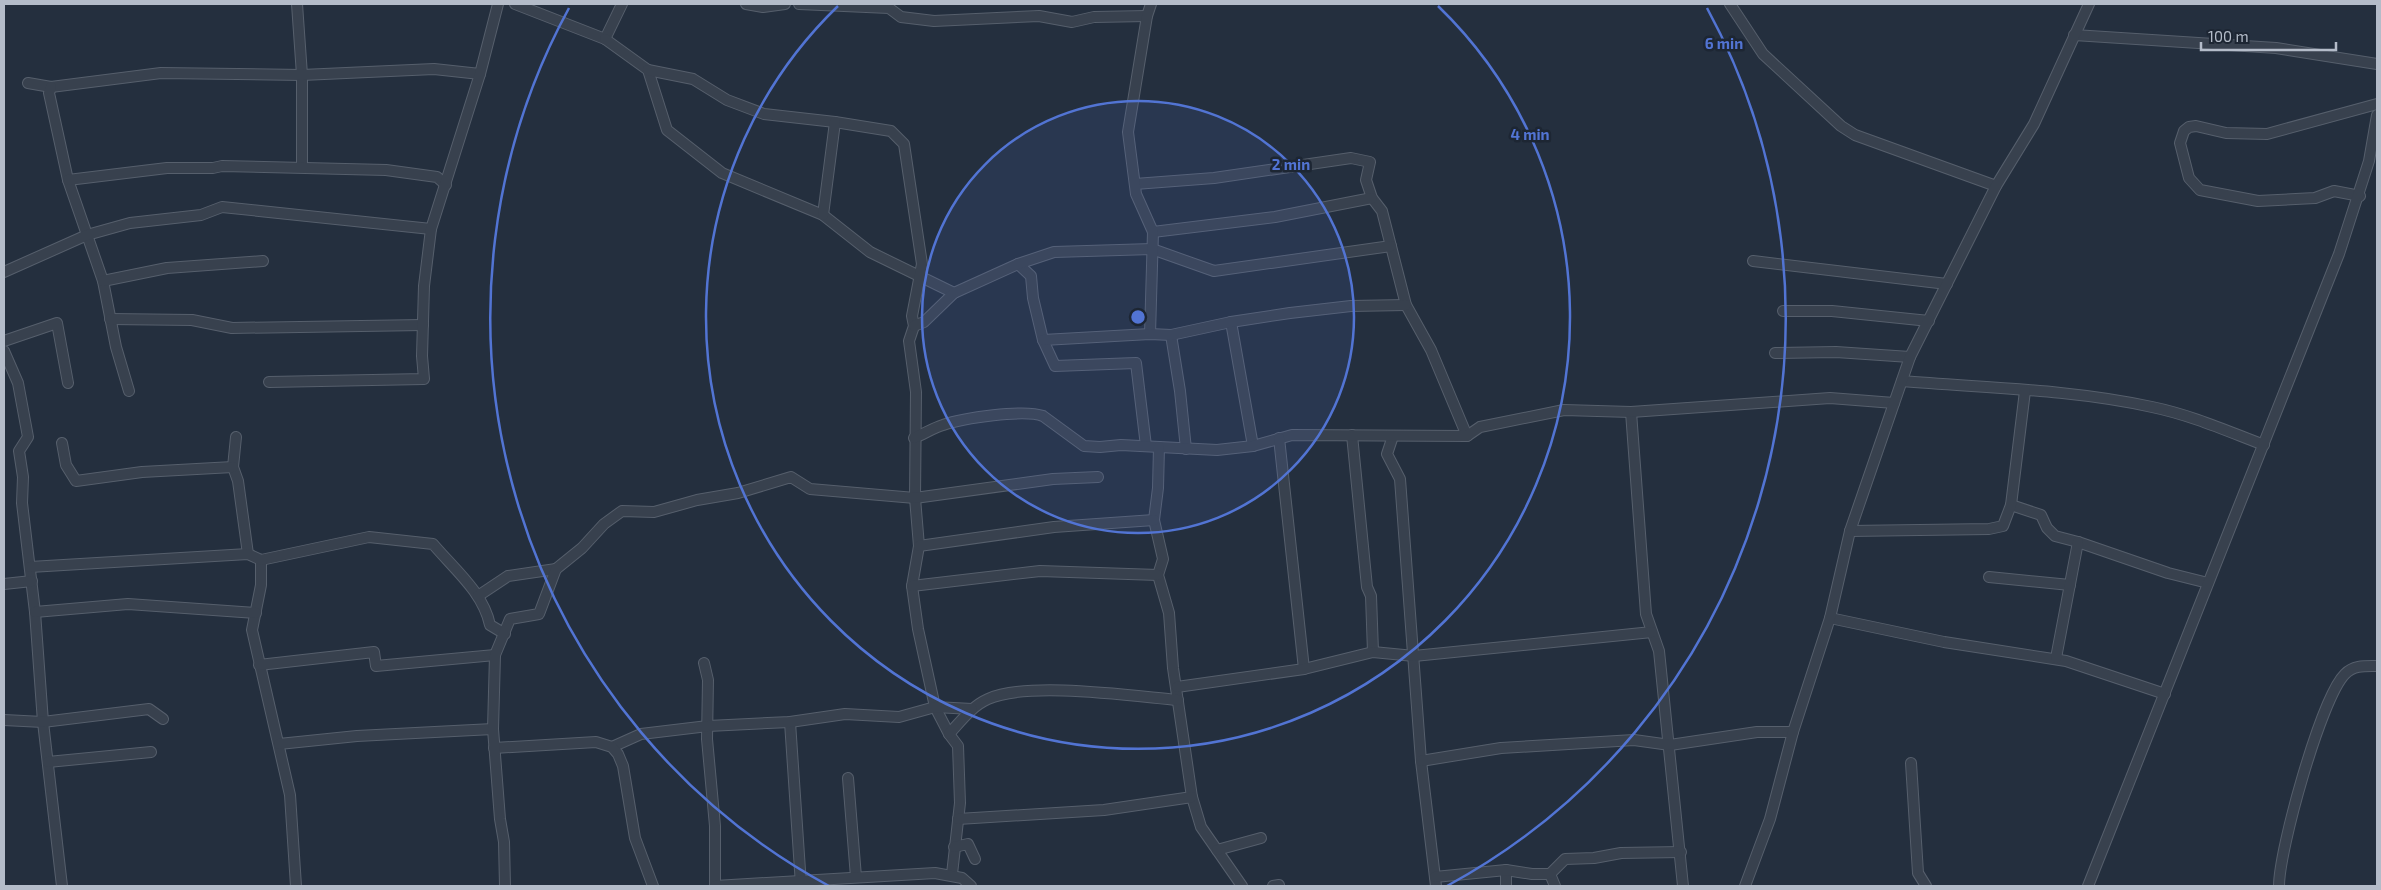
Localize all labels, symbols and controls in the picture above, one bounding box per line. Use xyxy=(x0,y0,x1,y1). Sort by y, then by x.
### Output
scale bar xyxy=(2201,20,2336,52)
text: 100 m xyxy=(2208,27,2249,45)
text: 6 min xyxy=(1705,34,1743,52)
text: 4 min xyxy=(1510,125,1550,143)
text: 2 min xyxy=(1272,155,1310,173)
centre of rings xyxy=(1129,308,1147,326)

